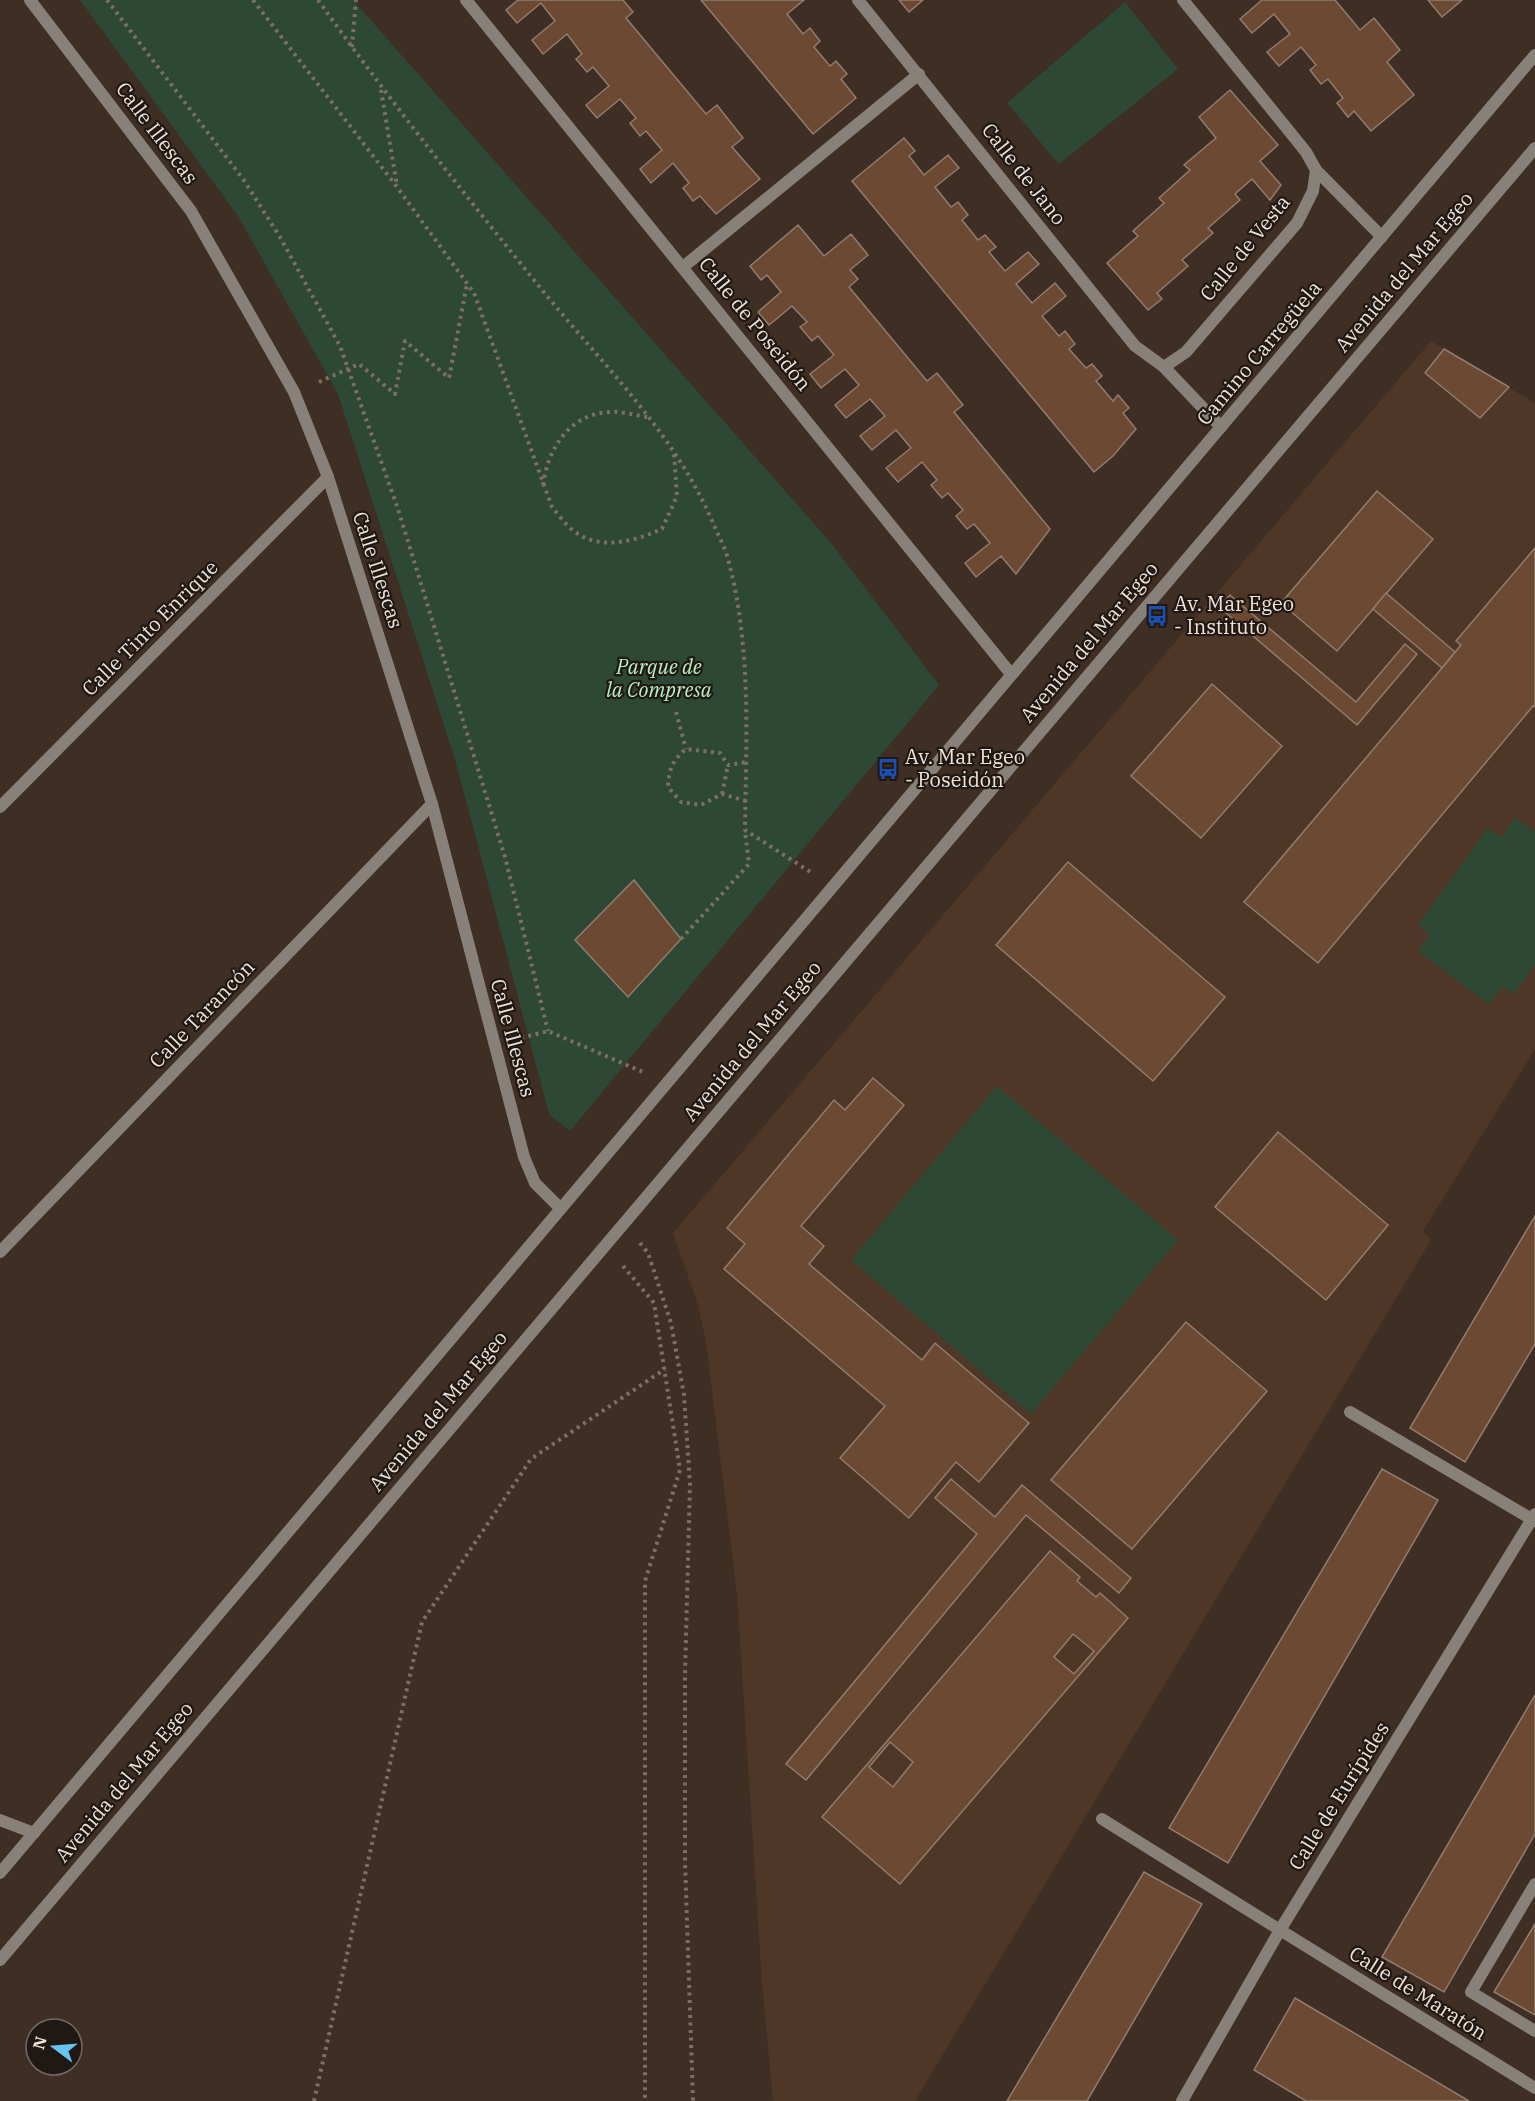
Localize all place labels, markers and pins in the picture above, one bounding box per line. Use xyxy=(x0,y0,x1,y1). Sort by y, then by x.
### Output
place label: Av. Mar Egeo - Instituto xyxy=(1174,590,1294,640)
bus stop icon: Av. Mar Egeo - Instituto xyxy=(1145,604,1169,628)
place label: Av. Mar Egeo - Poseidón xyxy=(905,743,1025,793)
bus stop icon: Av. Mar Egeo - Poseidón xyxy=(876,757,900,781)

